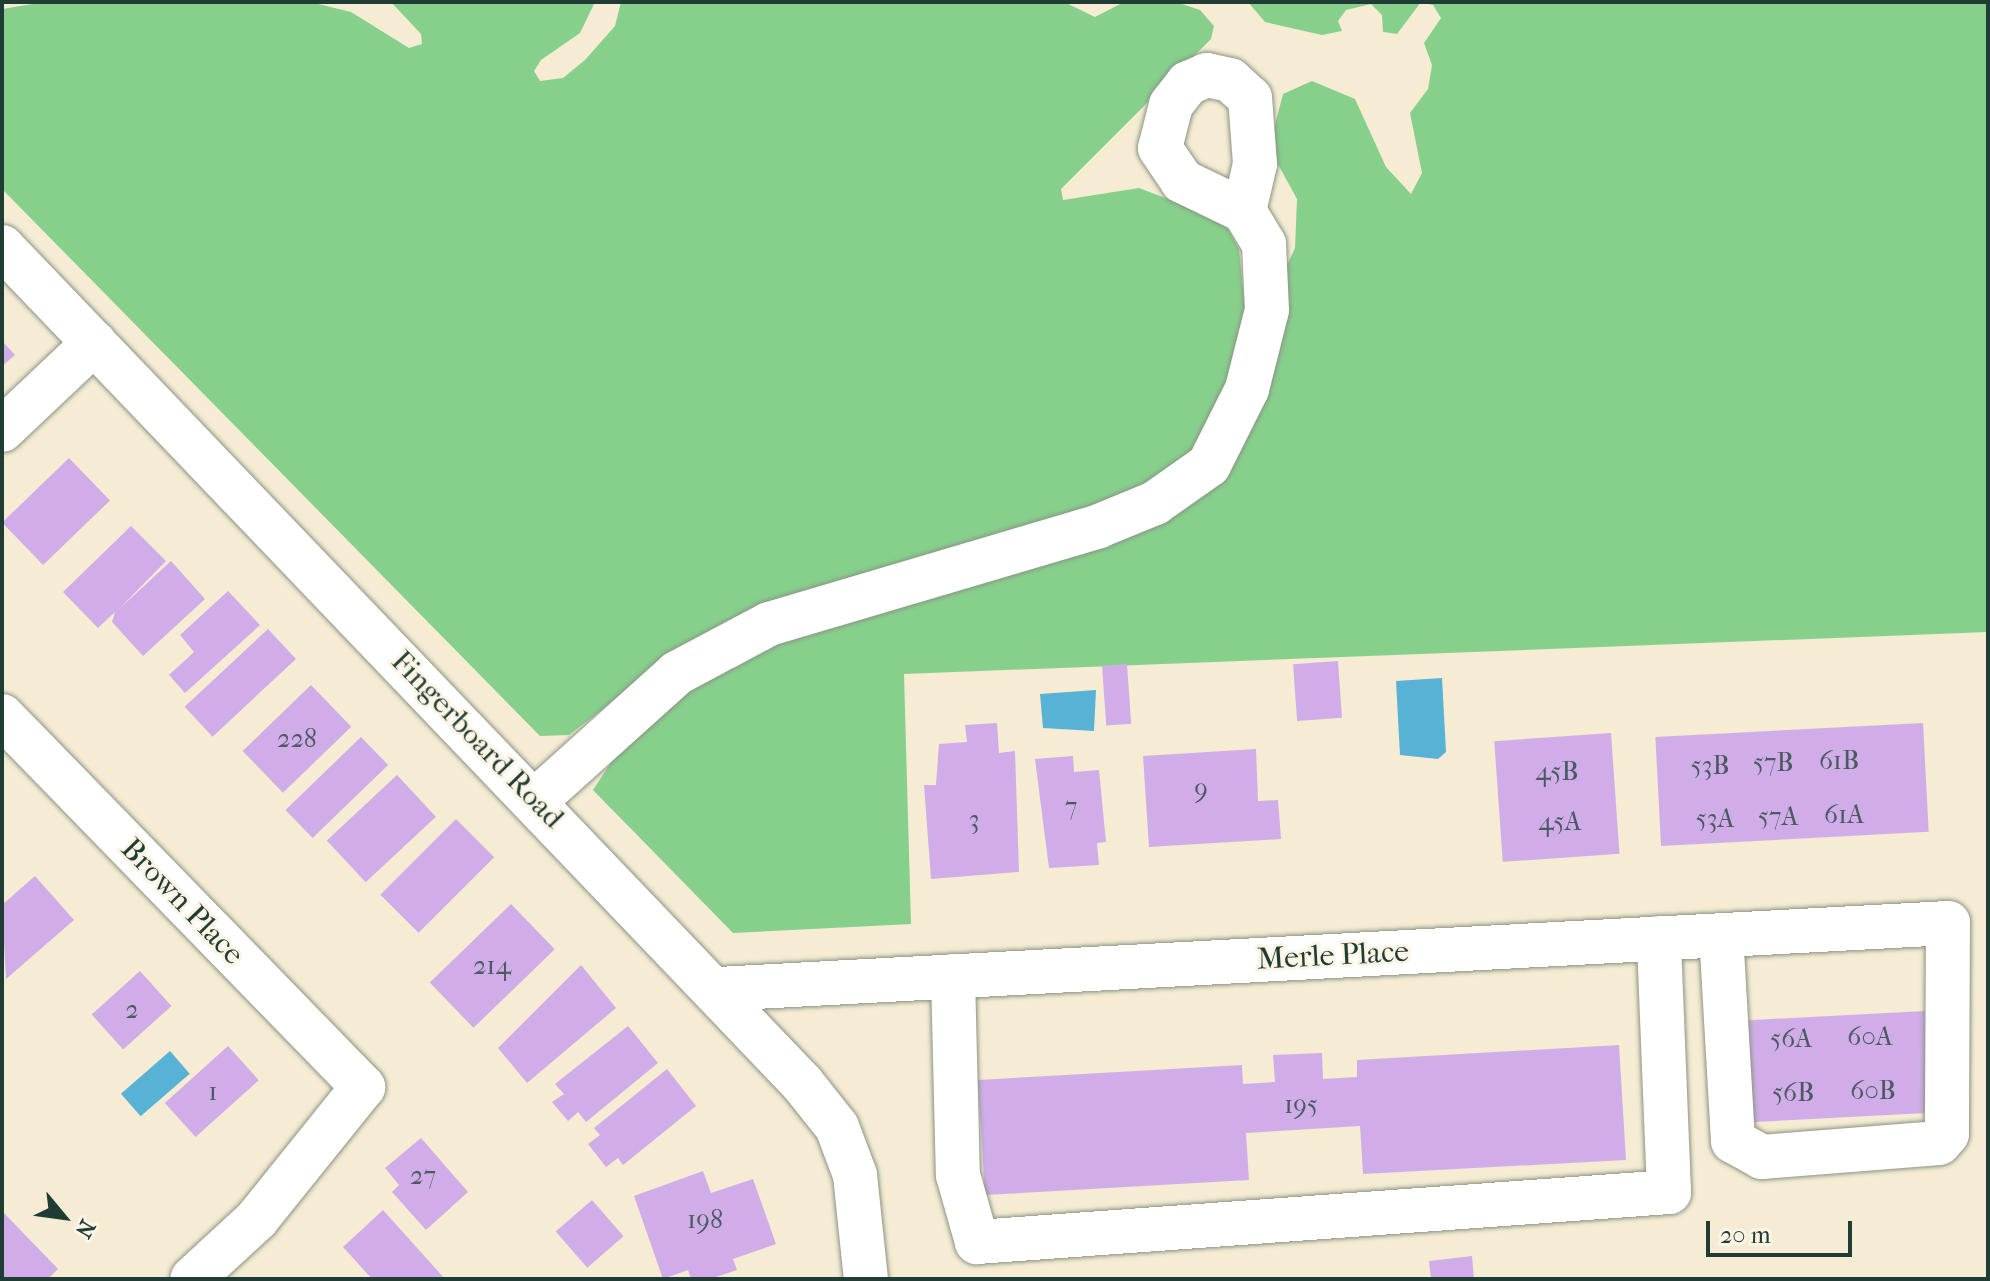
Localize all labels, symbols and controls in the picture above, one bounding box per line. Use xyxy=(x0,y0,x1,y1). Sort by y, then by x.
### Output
street label: Fingerboard Road xyxy=(383,644,571,836)
house number: 228 xyxy=(277,723,317,755)
house number: 61B xyxy=(1819,745,1859,777)
house number: 57B xyxy=(1753,747,1793,779)
house number: 53B xyxy=(1691,750,1729,782)
house number: 45B xyxy=(1536,756,1578,788)
house number: 9 xyxy=(1194,773,1208,805)
house number: 7 xyxy=(1065,791,1077,823)
house number: 61A xyxy=(1824,799,1864,831)
house number: 57A xyxy=(1758,801,1798,833)
house number: 53A xyxy=(1696,803,1734,835)
house number: 3 xyxy=(969,804,979,836)
house number: 45A xyxy=(1539,806,1581,838)
street label: Brown Place xyxy=(113,832,251,972)
street label: Merle Place xyxy=(1256,934,1410,978)
house number: 214 xyxy=(473,950,511,982)
house number: 2 xyxy=(125,994,139,1026)
house number: 60A xyxy=(1847,1021,1893,1053)
house number: 56A xyxy=(1770,1023,1812,1055)
house number: 60B xyxy=(1850,1075,1896,1107)
house number: 1 xyxy=(208,1076,218,1108)
house number: 56B xyxy=(1772,1077,1814,1109)
house number: 195 xyxy=(1284,1089,1318,1121)
house number: 27 xyxy=(410,1160,436,1192)
north arrow xyxy=(24,1177,104,1257)
house number: 198 xyxy=(687,1204,723,1236)
scale bar xyxy=(1710,1205,1856,1255)
text: N xyxy=(70,1215,100,1242)
text: 20 m xyxy=(1720,1221,1771,1249)

